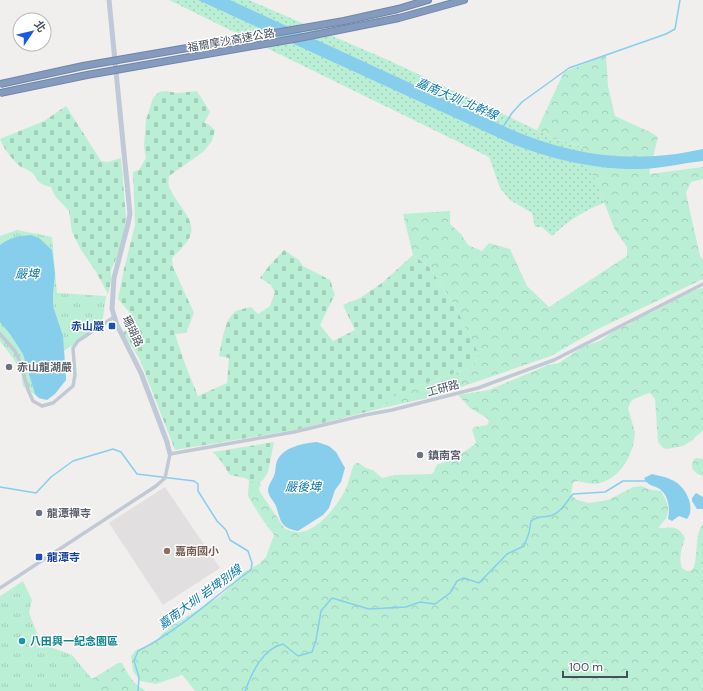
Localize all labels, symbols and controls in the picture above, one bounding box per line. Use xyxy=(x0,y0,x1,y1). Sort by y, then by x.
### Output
north arrow xyxy=(12,12,52,52)
text: 北 xyxy=(31,18,49,35)
street label: 福爾摩沙高速公路 xyxy=(186,25,276,55)
water label: 嘉南大圳 北幹線 xyxy=(414,75,502,124)
water label: 嚴埤 xyxy=(15,266,41,282)
street label: 珊瑚路 xyxy=(119,313,147,349)
place label: 赤山巖 xyxy=(71,319,104,333)
marker: 赤山巖 xyxy=(107,321,117,331)
place label: 赤山龍湖嚴 xyxy=(17,360,72,374)
marker: 赤山龍湖嚴 xyxy=(4,362,14,372)
street label: 工研路 xyxy=(425,377,461,399)
place label: 鎮南宮 xyxy=(428,448,461,462)
marker: 鎮南宮 xyxy=(415,450,425,460)
water label: 嚴後埤 xyxy=(285,479,323,495)
place label: 龍潭禪寺 xyxy=(47,506,91,520)
marker: 龍潭禪寺 xyxy=(34,508,44,518)
place label: 嘉南國小 xyxy=(175,544,219,558)
marker: 嘉南國小 xyxy=(162,546,172,556)
place label: 龍潭寺 xyxy=(47,550,80,564)
marker: 龍潭寺 xyxy=(34,552,44,562)
water label: 嘉南大圳 岩埤別線 xyxy=(155,560,247,633)
place label: 八田與一紀念園區 xyxy=(30,634,118,648)
marker: 八田與一紀念園區 xyxy=(17,636,27,646)
scale bar xyxy=(563,653,627,679)
text: 100 m xyxy=(569,659,603,675)

